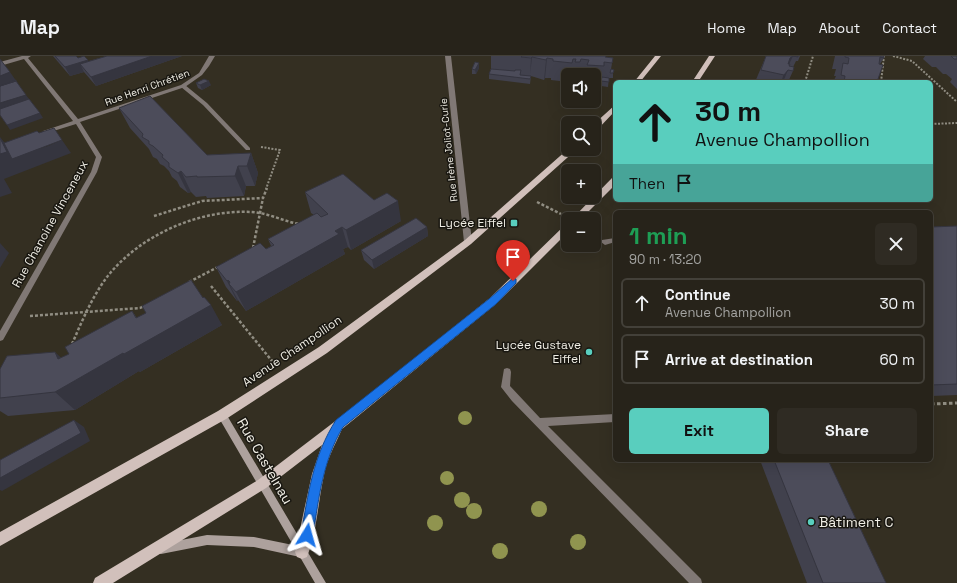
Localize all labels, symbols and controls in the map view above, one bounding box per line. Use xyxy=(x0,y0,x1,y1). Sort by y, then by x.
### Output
text: Map xyxy=(20,15,60,40)
text: Home xyxy=(707,19,745,37)
text: Map xyxy=(767,19,797,37)
text: About xyxy=(819,19,860,37)
text: Contact xyxy=(882,19,937,37)
street label: Rue Henri Chrétien xyxy=(103,66,191,109)
map controls xyxy=(561,68,601,252)
button: sound xyxy=(561,68,601,108)
text: 30 m xyxy=(695,93,761,129)
icon: ahead xyxy=(629,96,681,148)
street label: Rue Irène Joliot-Curie xyxy=(437,98,460,202)
button: search xyxy=(561,116,601,156)
text: Avenue Champollion xyxy=(695,128,870,151)
street label: Rue Chanoine Vinceneux xyxy=(8,158,92,290)
button: + xyxy=(561,164,601,204)
icon: arrive xyxy=(673,172,695,194)
text: Then xyxy=(629,174,665,193)
button: − xyxy=(561,212,601,252)
place label: Lycée Eiffel xyxy=(439,215,506,231)
marker: Lycée Eiffel xyxy=(509,218,519,228)
text: 1 min xyxy=(629,220,688,251)
button: close xyxy=(875,223,917,265)
pin xyxy=(496,240,530,281)
icon: arrive xyxy=(502,246,524,268)
text: 90 m · 13:20 xyxy=(629,251,702,268)
text: Continue xyxy=(665,285,731,304)
icon: ahead xyxy=(631,292,653,314)
text: 30 m xyxy=(880,294,915,313)
text: Avenue Champollion xyxy=(665,304,791,321)
street label: Avenue Champollion xyxy=(239,312,345,390)
place label: Lycée Gustave Eiffel xyxy=(496,337,581,367)
marker: Lycée Gustave Eiffel xyxy=(584,347,594,357)
icon: arrive xyxy=(631,348,653,370)
text: Arrive at destination xyxy=(665,350,813,369)
text: 60 m xyxy=(879,350,915,369)
button: Exit xyxy=(629,408,769,454)
button: Share xyxy=(777,408,917,454)
street label: Rue Castelnau xyxy=(233,415,297,507)
place label: Bâtiment C xyxy=(819,513,893,531)
position arrow xyxy=(286,514,328,556)
marker: Bâtiment C xyxy=(806,517,816,527)

